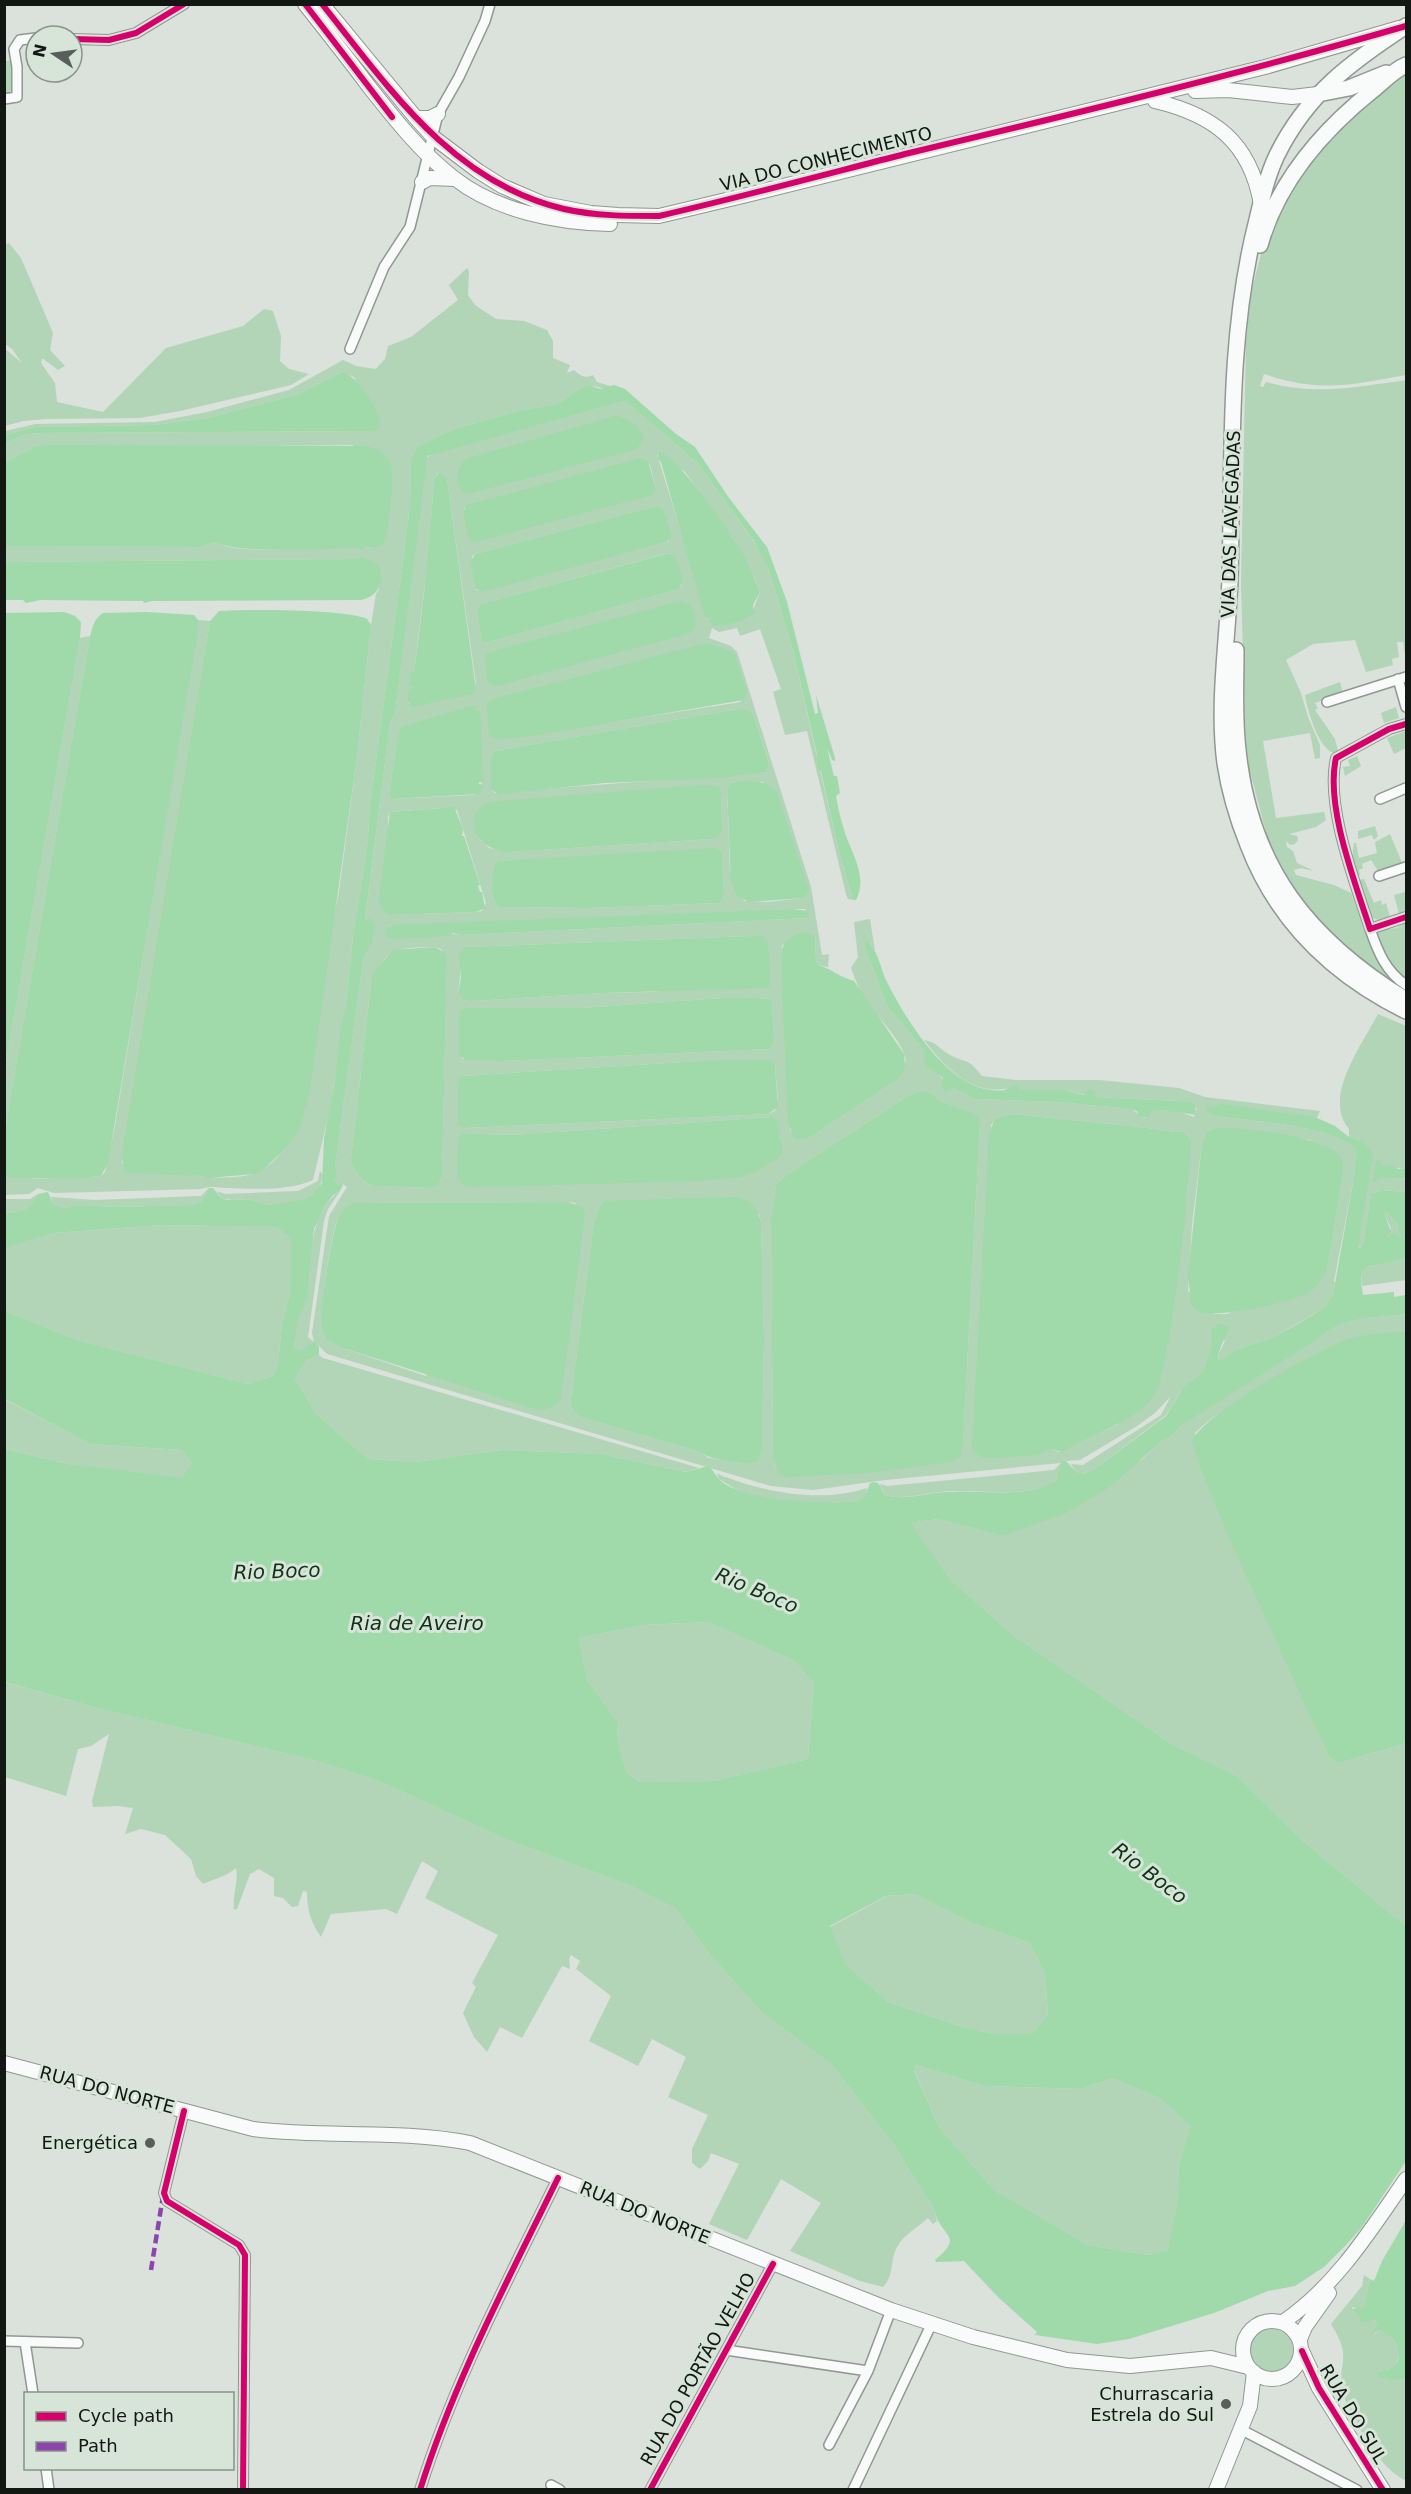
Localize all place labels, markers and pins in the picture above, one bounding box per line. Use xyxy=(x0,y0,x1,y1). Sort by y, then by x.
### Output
place label: Energética xyxy=(42,2132,138,2153)
marker: Energética xyxy=(143,2136,157,2150)
place label: Churrascaria Estrela do Sul xyxy=(1090,2383,1214,2425)
marker: Churrascaria Estrela do Sul xyxy=(1219,2397,1233,2411)

